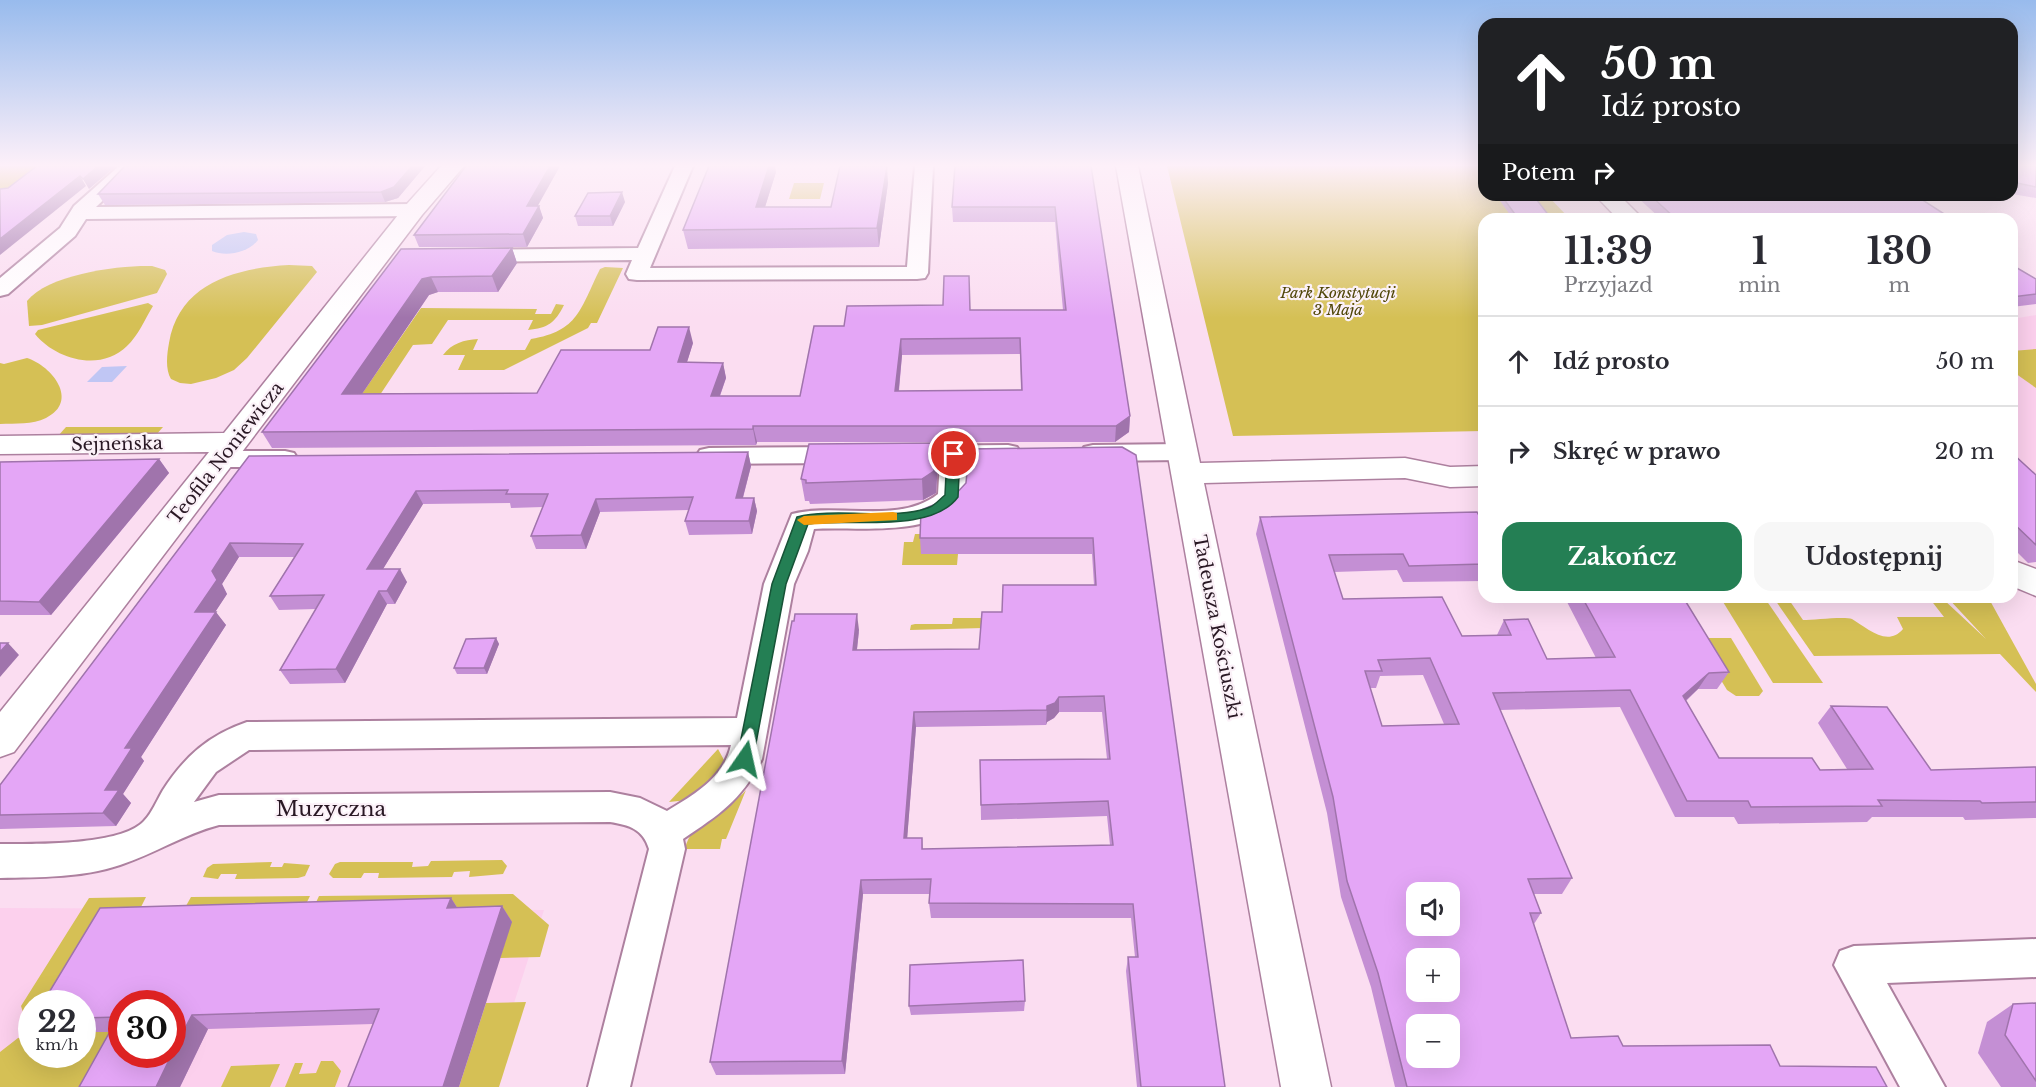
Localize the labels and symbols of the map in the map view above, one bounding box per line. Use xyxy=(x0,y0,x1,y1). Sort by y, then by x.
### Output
park label: Park Konstytucji 3 Maja xyxy=(1279,283,1397,319)
street label: Teofila Noniewicza xyxy=(164,378,288,528)
pin xyxy=(928,428,979,479)
street label: Sejneńska xyxy=(71,432,163,456)
street label: Tadeusza Kościuszki xyxy=(1188,533,1246,721)
position arrow xyxy=(713,727,777,791)
street label: Muzyczna xyxy=(276,796,386,822)
speed limit sign: 30 xyxy=(108,990,186,1068)

